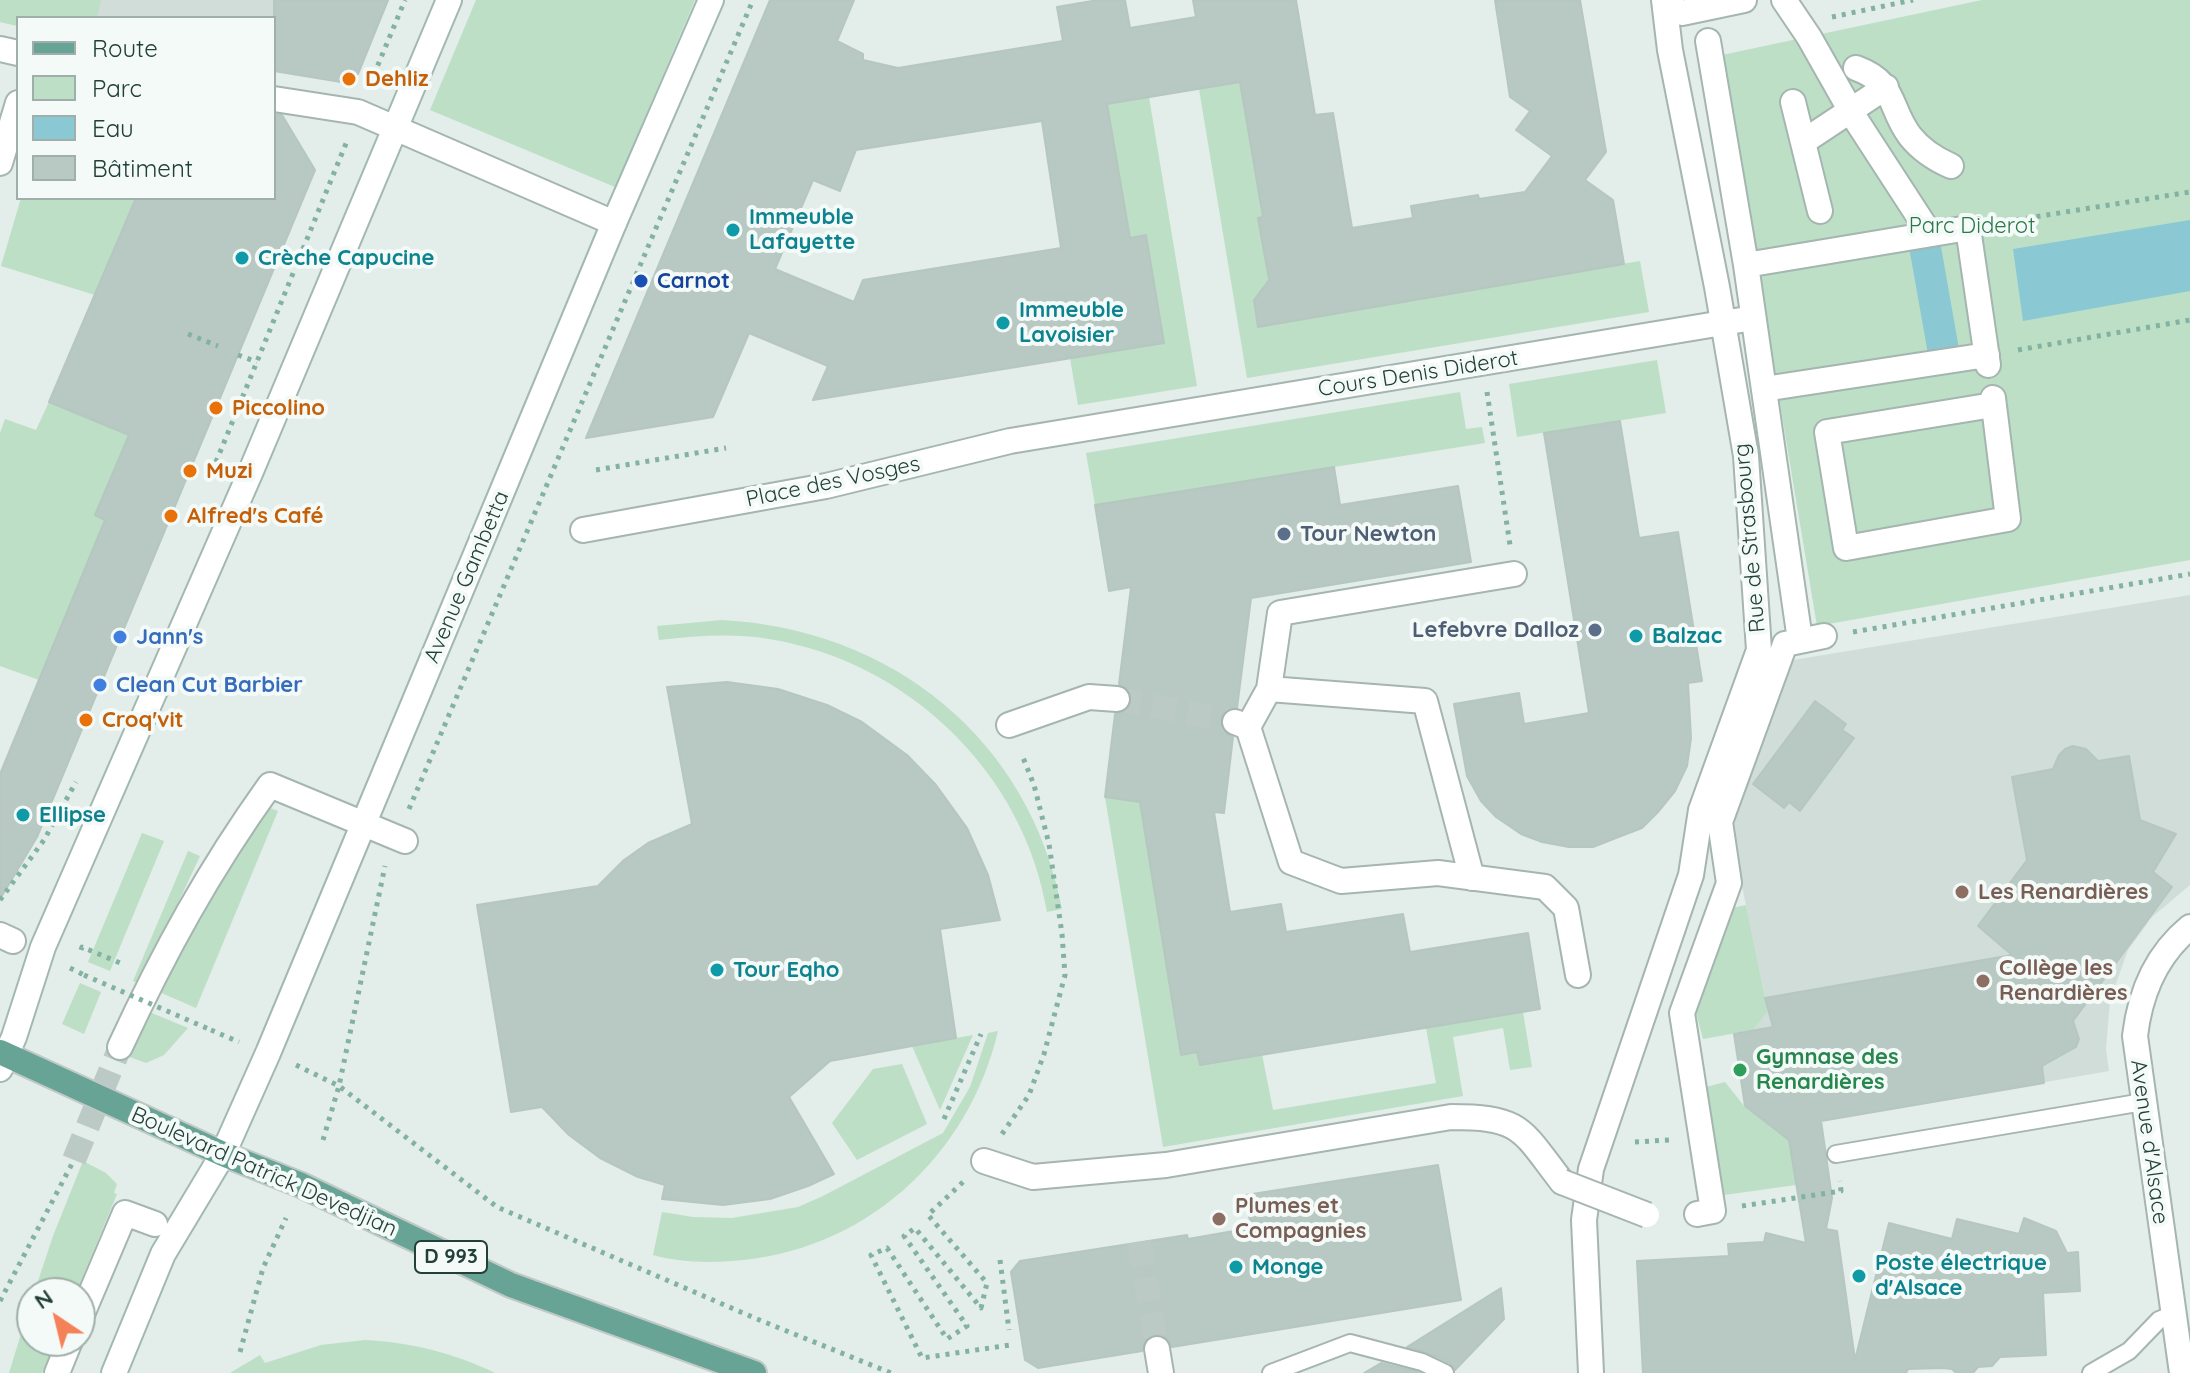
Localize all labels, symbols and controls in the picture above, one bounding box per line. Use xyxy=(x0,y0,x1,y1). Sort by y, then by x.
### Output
legend xyxy=(16,16,276,200)
text: Route xyxy=(92,33,158,63)
place label: Dehliz xyxy=(365,66,429,92)
marker: Dehliz xyxy=(340,70,358,88)
text: Parc xyxy=(92,73,142,103)
text: Eau xyxy=(92,113,134,143)
text: Bâtiment xyxy=(92,153,193,183)
place label: Immeuble Lafayette xyxy=(749,204,855,256)
park label: Parc Diderot xyxy=(1909,213,2035,239)
marker: Immeuble Lafayette xyxy=(724,221,742,239)
place label: Crèche Capucine xyxy=(258,245,434,271)
marker: Crèche Capucine xyxy=(233,249,251,267)
place label: Carnot xyxy=(657,268,730,294)
marker: Carnot xyxy=(632,272,650,290)
place label: Immeuble Lavoisier xyxy=(1019,297,1124,348)
marker: Immeuble Lavoisier xyxy=(994,314,1012,332)
street label: Cours Denis Diderot xyxy=(1316,345,1520,403)
place label: Piccolino xyxy=(232,395,325,421)
marker: Piccolino xyxy=(207,399,225,417)
street label: Rue de Strasbourg xyxy=(1729,442,1771,634)
street label: Place des Vosges xyxy=(744,451,922,513)
place label: Muzi xyxy=(206,458,253,484)
marker: Muzi xyxy=(181,462,199,480)
street label: Avenue Gambetta xyxy=(419,487,515,667)
place label: Alfred's Café xyxy=(187,503,323,529)
marker: Alfred's Café xyxy=(162,507,180,525)
place label: Tour Newton xyxy=(1300,521,1436,547)
marker: Tour Newton xyxy=(1275,525,1293,543)
place label: Lefebvre Dalloz xyxy=(1412,617,1579,643)
marker: Lefebvre Dalloz xyxy=(1586,621,1604,639)
place label: Balzac xyxy=(1652,623,1722,649)
place label: Jann's xyxy=(136,624,203,650)
marker: Balzac xyxy=(1627,627,1645,645)
marker: Jann's xyxy=(111,628,129,646)
place label: Clean Cut Barbier xyxy=(116,672,303,698)
marker: Clean Cut Barbier xyxy=(91,676,109,694)
place label: Croq'vit xyxy=(102,707,184,733)
marker: Croq'vit xyxy=(77,711,95,729)
place label: Ellipse xyxy=(39,802,106,828)
marker: Ellipse xyxy=(14,806,32,824)
place label: Les Renardières xyxy=(1978,879,2149,905)
marker: Les Renardières xyxy=(1953,883,1971,901)
place label: Collège les Renardières xyxy=(1999,955,2128,1006)
place label: Tour Eqho xyxy=(733,957,839,983)
marker: Tour Eqho xyxy=(708,961,726,979)
marker: Collège les Renardières xyxy=(1974,972,1992,990)
place label: Gymnase des Renardières xyxy=(1756,1044,1899,1096)
street label: Avenue d'Alsace xyxy=(2124,1058,2174,1226)
marker: Gymnase des Renardières xyxy=(1731,1061,1749,1079)
street label: Boulevard Patrick Devedjian xyxy=(127,1101,401,1243)
place label: Plumes et Compagnies xyxy=(1235,1193,1366,1244)
marker: Plumes et Compagnies xyxy=(1210,1210,1228,1228)
road number: D 993 xyxy=(415,1241,487,1273)
place label: Poste électrique d'Alsace xyxy=(1875,1250,2047,1302)
place label: Monge xyxy=(1252,1254,1323,1280)
marker: Monge xyxy=(1227,1258,1245,1276)
marker: Poste électrique d'Alsace xyxy=(1850,1267,1868,1285)
north arrow xyxy=(16,1277,96,1357)
text: N xyxy=(29,1283,58,1315)

